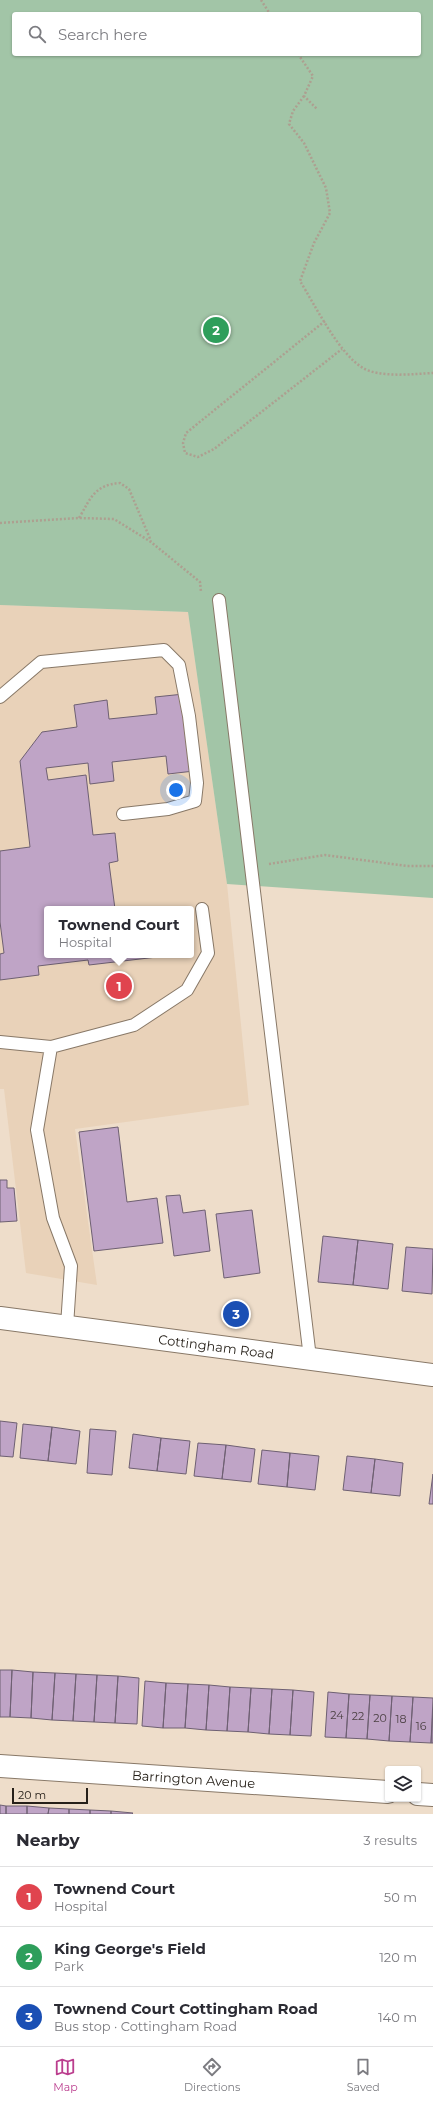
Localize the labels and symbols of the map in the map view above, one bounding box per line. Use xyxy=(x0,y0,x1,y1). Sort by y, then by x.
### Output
pin: 2 xyxy=(203,315,229,345)
your location xyxy=(166,780,186,800)
pin: 1 xyxy=(106,971,132,1001)
pin: 3 xyxy=(223,1299,249,1329)
street label: Cottingham Road xyxy=(157,1331,275,1362)
house number: 24 xyxy=(330,1708,344,1722)
house number: 22 xyxy=(352,1709,364,1723)
house number: 20 xyxy=(373,1711,387,1725)
house number: 18 xyxy=(396,1712,407,1726)
house number: 16 xyxy=(416,1719,427,1733)
street label: Barrington Avenue xyxy=(131,1767,256,1791)
scale bar xyxy=(12,1786,88,1805)

